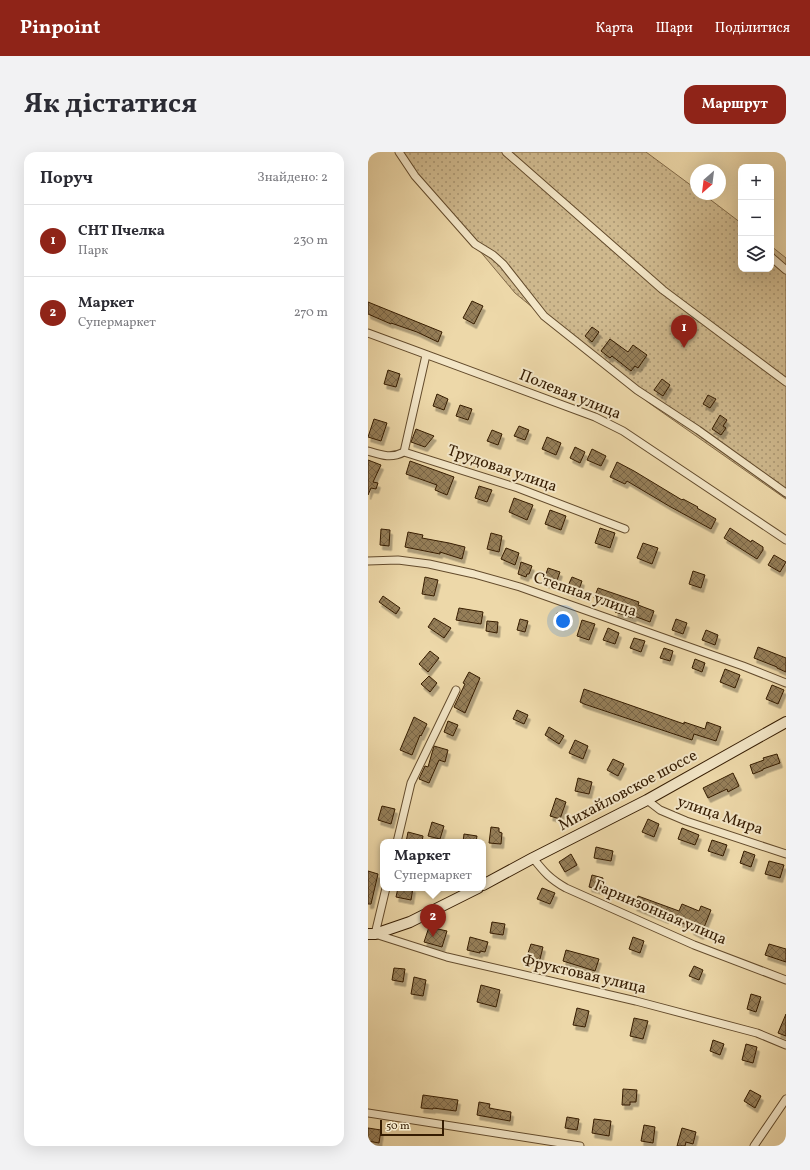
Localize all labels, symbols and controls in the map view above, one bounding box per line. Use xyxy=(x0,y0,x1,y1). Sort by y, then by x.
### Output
text: Pinpoint xyxy=(20,15,100,41)
text: Карта xyxy=(596,19,634,38)
text: Шари xyxy=(656,19,693,38)
text: Поділитися xyxy=(715,19,790,38)
text: Як дістатися xyxy=(24,85,197,124)
button: Маршрут xyxy=(684,85,786,124)
north arrow xyxy=(690,164,726,200)
map controls xyxy=(738,164,774,272)
button: + xyxy=(738,164,774,200)
text: Поруч xyxy=(40,167,93,190)
text: Знайдено: 2 xyxy=(257,169,328,187)
button: − xyxy=(738,200,774,236)
text: СНТ Пчелка xyxy=(78,221,165,242)
text: 1 xyxy=(50,232,56,250)
text: 230 m xyxy=(293,232,328,250)
button: layers xyxy=(738,236,774,272)
text: Парк xyxy=(78,242,108,260)
text: Маркет xyxy=(78,293,134,314)
text: 2 xyxy=(50,304,56,322)
text: 270 m xyxy=(294,304,328,322)
text: Супермаркет xyxy=(78,314,156,332)
pin: 1 xyxy=(671,315,697,348)
street label: Полевая улица xyxy=(516,364,624,426)
street label: Трудовая улица xyxy=(444,440,560,498)
street label: Степная улица xyxy=(530,567,640,623)
your location xyxy=(553,611,573,631)
street label: Михайловское шоссе xyxy=(555,745,701,837)
street label: улица Мира xyxy=(674,791,766,841)
popup xyxy=(380,839,486,891)
text: Маркет xyxy=(394,846,451,867)
text: Супермаркет xyxy=(394,867,472,885)
street label: Гарнизонная улица xyxy=(590,875,730,951)
pin: 2 xyxy=(420,904,446,937)
street label: Фруктовая улица xyxy=(520,950,649,1000)
scale bar xyxy=(380,1118,444,1137)
text: 50 m xyxy=(386,1119,410,1134)

